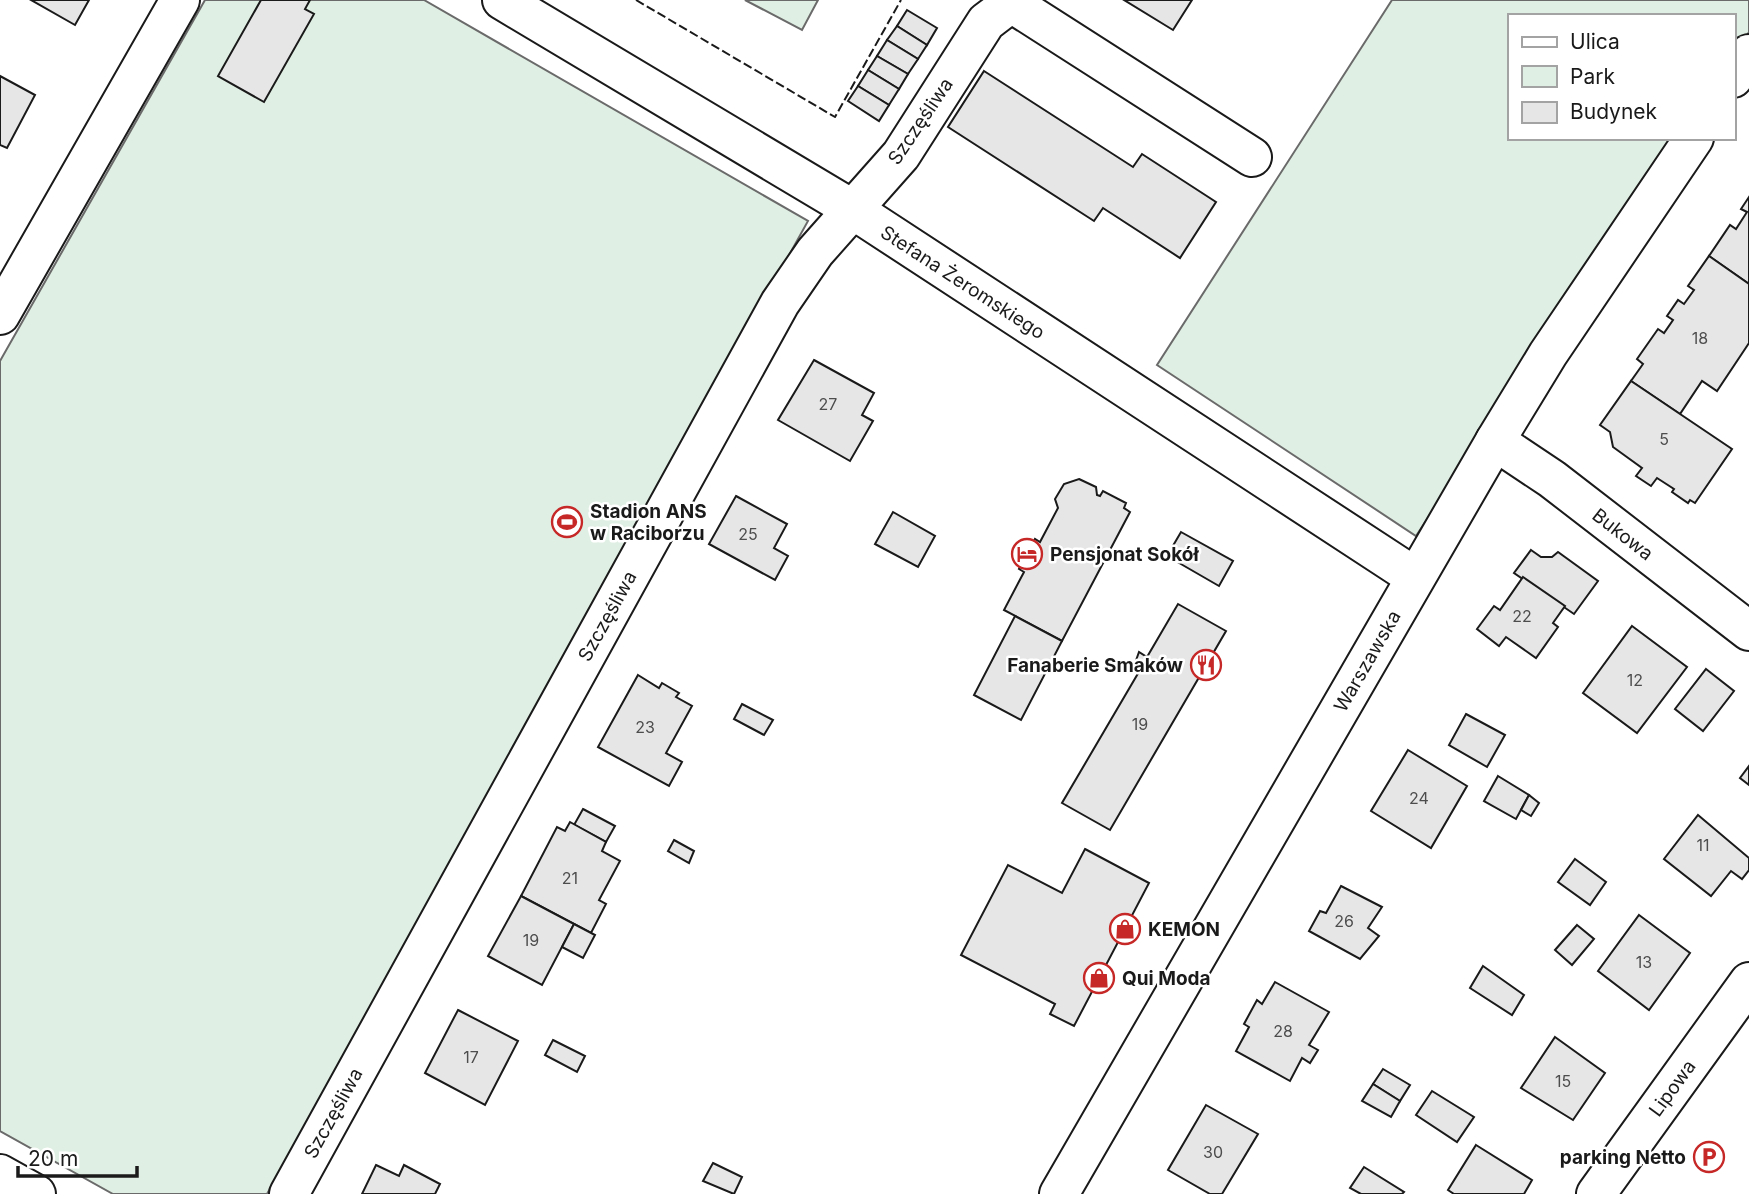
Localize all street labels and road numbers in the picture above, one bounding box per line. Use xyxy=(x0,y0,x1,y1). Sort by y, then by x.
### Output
street label: Szczęśliwa xyxy=(883,74,958,169)
street label: Stefana Żeromskiego xyxy=(876,221,1049,344)
street label: Bukowa xyxy=(1588,503,1658,565)
street label: Szczęśliwa xyxy=(573,567,642,665)
street label: Warszawska xyxy=(1329,606,1406,716)
street label: Lipowa xyxy=(1644,1056,1701,1121)
street label: Szczęśliwa xyxy=(299,1064,368,1162)

